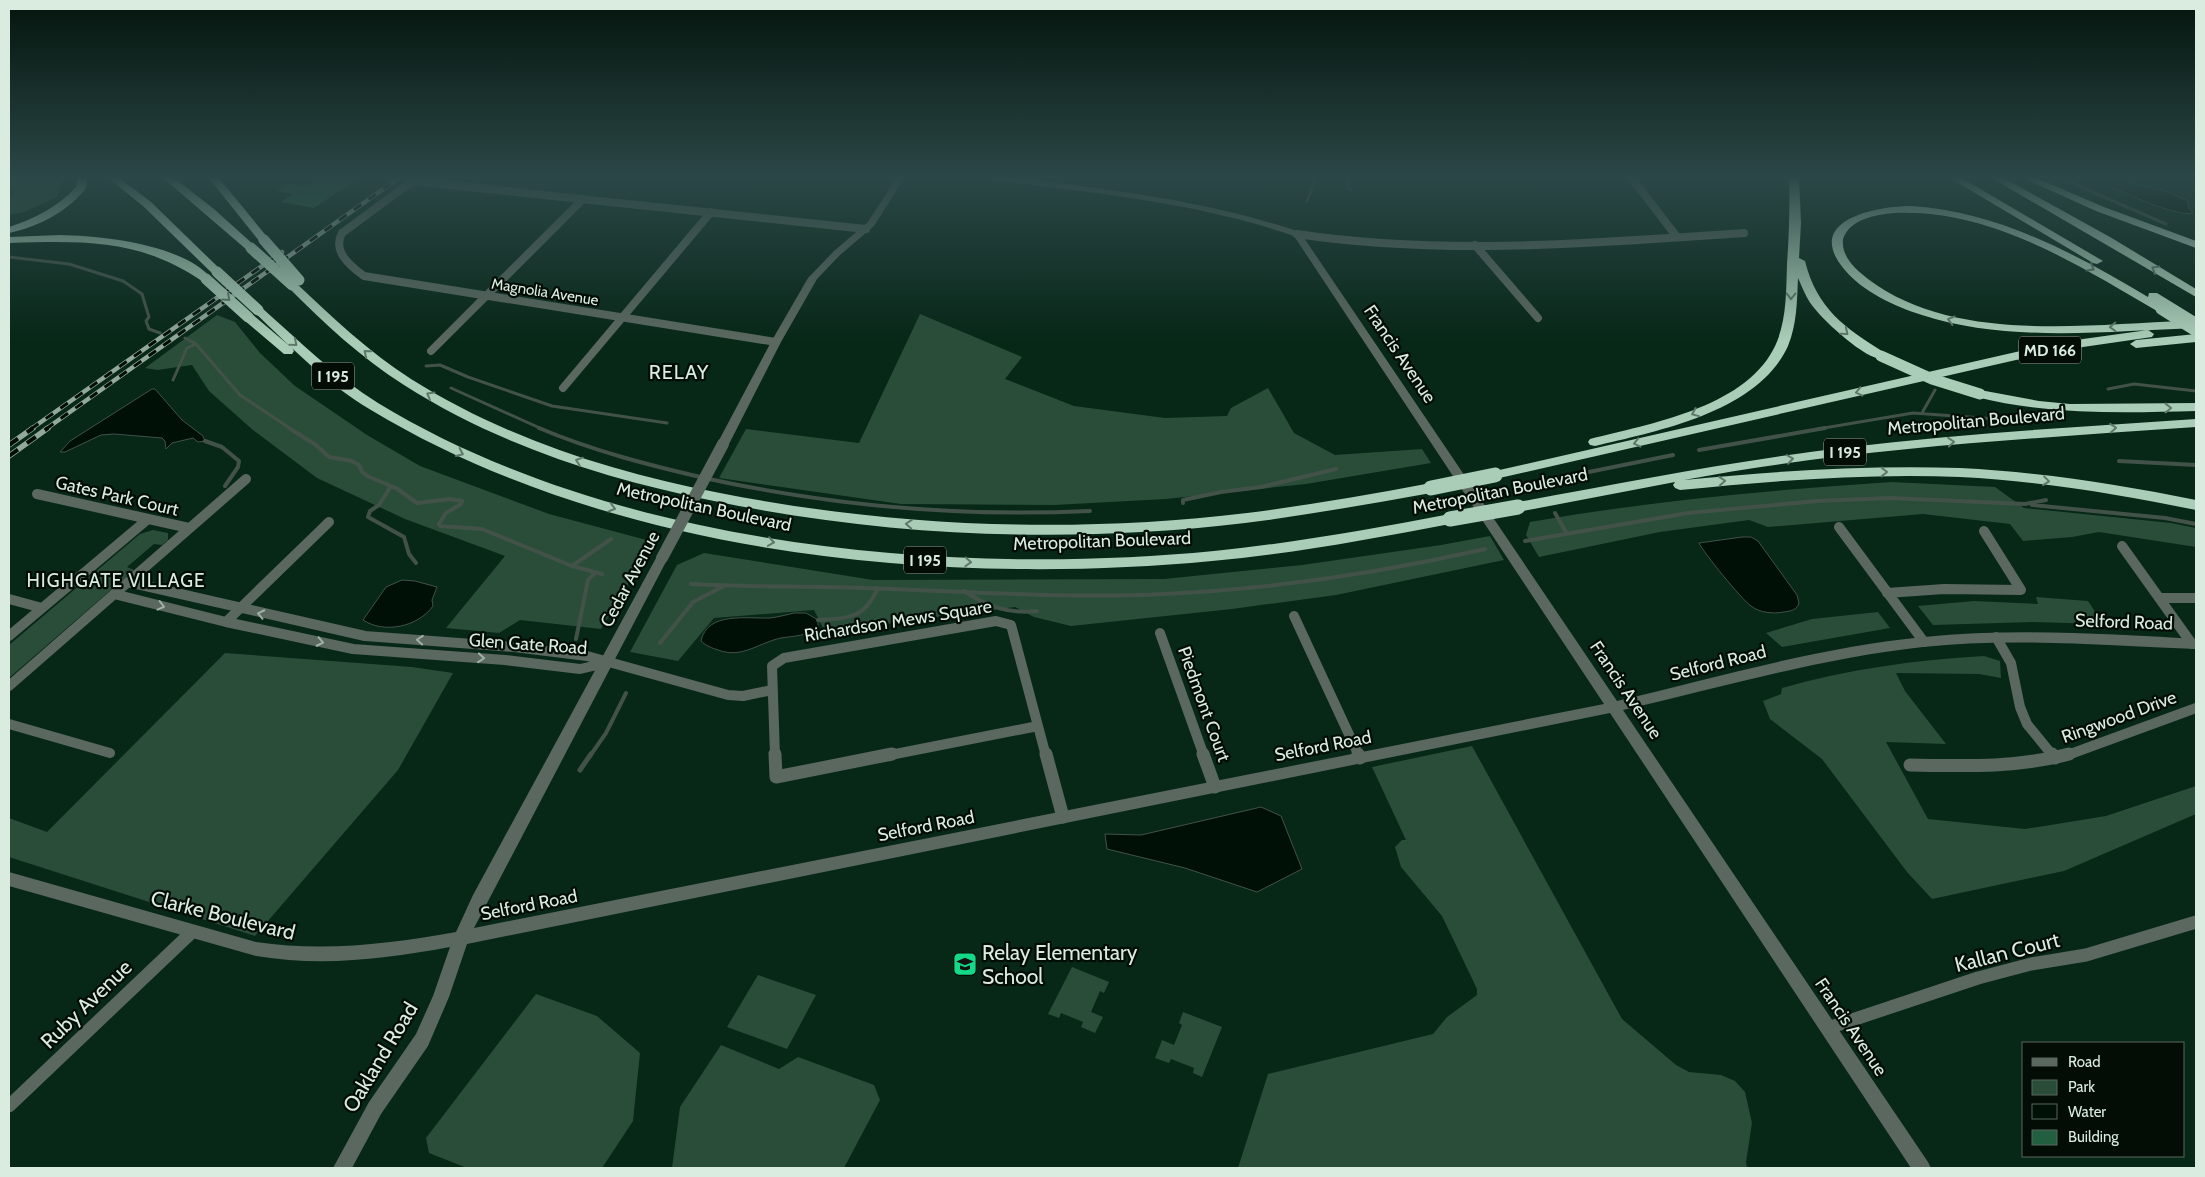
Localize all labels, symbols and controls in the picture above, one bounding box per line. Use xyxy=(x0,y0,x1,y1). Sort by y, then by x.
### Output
one-way arrow xyxy=(2086,262,2095,272)
one-way arrow xyxy=(2151,265,2160,275)
street label: Magnolia Avenue xyxy=(490,275,600,309)
one-way arrow xyxy=(222,292,231,301)
one-way arrow xyxy=(1786,293,1797,301)
street label: Francis Avenue xyxy=(1359,301,1441,407)
one-way arrow xyxy=(1946,315,1955,326)
one-way arrow xyxy=(2108,322,2116,332)
one-way arrow xyxy=(1840,327,1849,336)
road number: MD 166 xyxy=(2019,336,2081,364)
one-way arrow xyxy=(288,337,297,346)
one-way arrow xyxy=(364,350,373,358)
district label: RELAY xyxy=(649,360,709,384)
road number: I 195 xyxy=(312,362,354,390)
one-way arrow xyxy=(1854,386,1863,397)
one-way arrow xyxy=(427,392,436,402)
street label: Metropolitan Boulevard xyxy=(1886,402,2066,440)
one-way arrow xyxy=(2164,403,2172,413)
one-way arrow xyxy=(1692,407,1700,417)
one-way arrow xyxy=(2109,423,2117,434)
one-way arrow xyxy=(1632,437,1641,447)
one-way arrow xyxy=(1947,437,1955,448)
road number: I 195 xyxy=(1824,438,1866,466)
one-way arrow xyxy=(455,446,464,457)
one-way arrow xyxy=(1786,454,1794,465)
one-way arrow xyxy=(575,457,583,467)
street label: Metropolitan Boulevard xyxy=(1411,463,1589,519)
one-way arrow xyxy=(1881,467,1889,477)
street label: Gates Park Court xyxy=(53,471,181,521)
one-way arrow xyxy=(2043,475,2051,486)
one-way arrow xyxy=(1718,476,1726,487)
street label: Metropolitan Boulevard xyxy=(615,478,793,536)
one-way arrow xyxy=(608,503,616,513)
one-way arrow xyxy=(905,519,913,530)
street label: Cedar Avenue xyxy=(596,527,664,631)
street label: Metropolitan Boulevard xyxy=(1013,527,1191,555)
one-way arrow xyxy=(768,536,776,547)
road number: I 195 xyxy=(904,546,946,574)
one-way arrow xyxy=(964,556,972,567)
district label: HIGHGATE VILLAGE xyxy=(26,569,206,592)
street label: Richardson Mews Square xyxy=(803,595,993,647)
one-way arrow xyxy=(157,600,166,611)
one-way arrow xyxy=(256,609,265,619)
street label: Selford Road xyxy=(2075,609,2173,635)
street label: Glen Gate Road xyxy=(468,629,588,659)
one-way arrow xyxy=(416,635,424,646)
one-way arrow xyxy=(315,636,324,646)
street label: Francis Avenue xyxy=(1585,637,1667,743)
street label: Selford Road xyxy=(1668,640,1768,686)
street label: Piedmont Court xyxy=(1173,643,1235,765)
one-way arrow xyxy=(478,653,486,664)
street label: Ringwood Drive xyxy=(2059,686,2179,748)
street label: Selford Road xyxy=(1273,726,1373,766)
street label: Selford Road xyxy=(876,806,976,846)
street label: Clarke Boulevard xyxy=(148,885,298,945)
street label: Selford Road xyxy=(479,885,579,925)
street label: Kallan Court xyxy=(1952,927,2062,977)
place label: Relay Elementary School xyxy=(982,940,1138,989)
school or university icon: Relay Elementary School xyxy=(952,951,978,977)
street label: Ruby Avenue xyxy=(35,954,137,1054)
street label: Francis Avenue xyxy=(1810,974,1892,1080)
street label: Oakland Road xyxy=(337,997,423,1117)
legend xyxy=(2022,1042,2185,1157)
text: Road xyxy=(2068,1053,2101,1071)
text: Park xyxy=(2068,1078,2095,1096)
text: Water xyxy=(2068,1103,2106,1121)
text: Building xyxy=(2068,1128,2119,1146)

